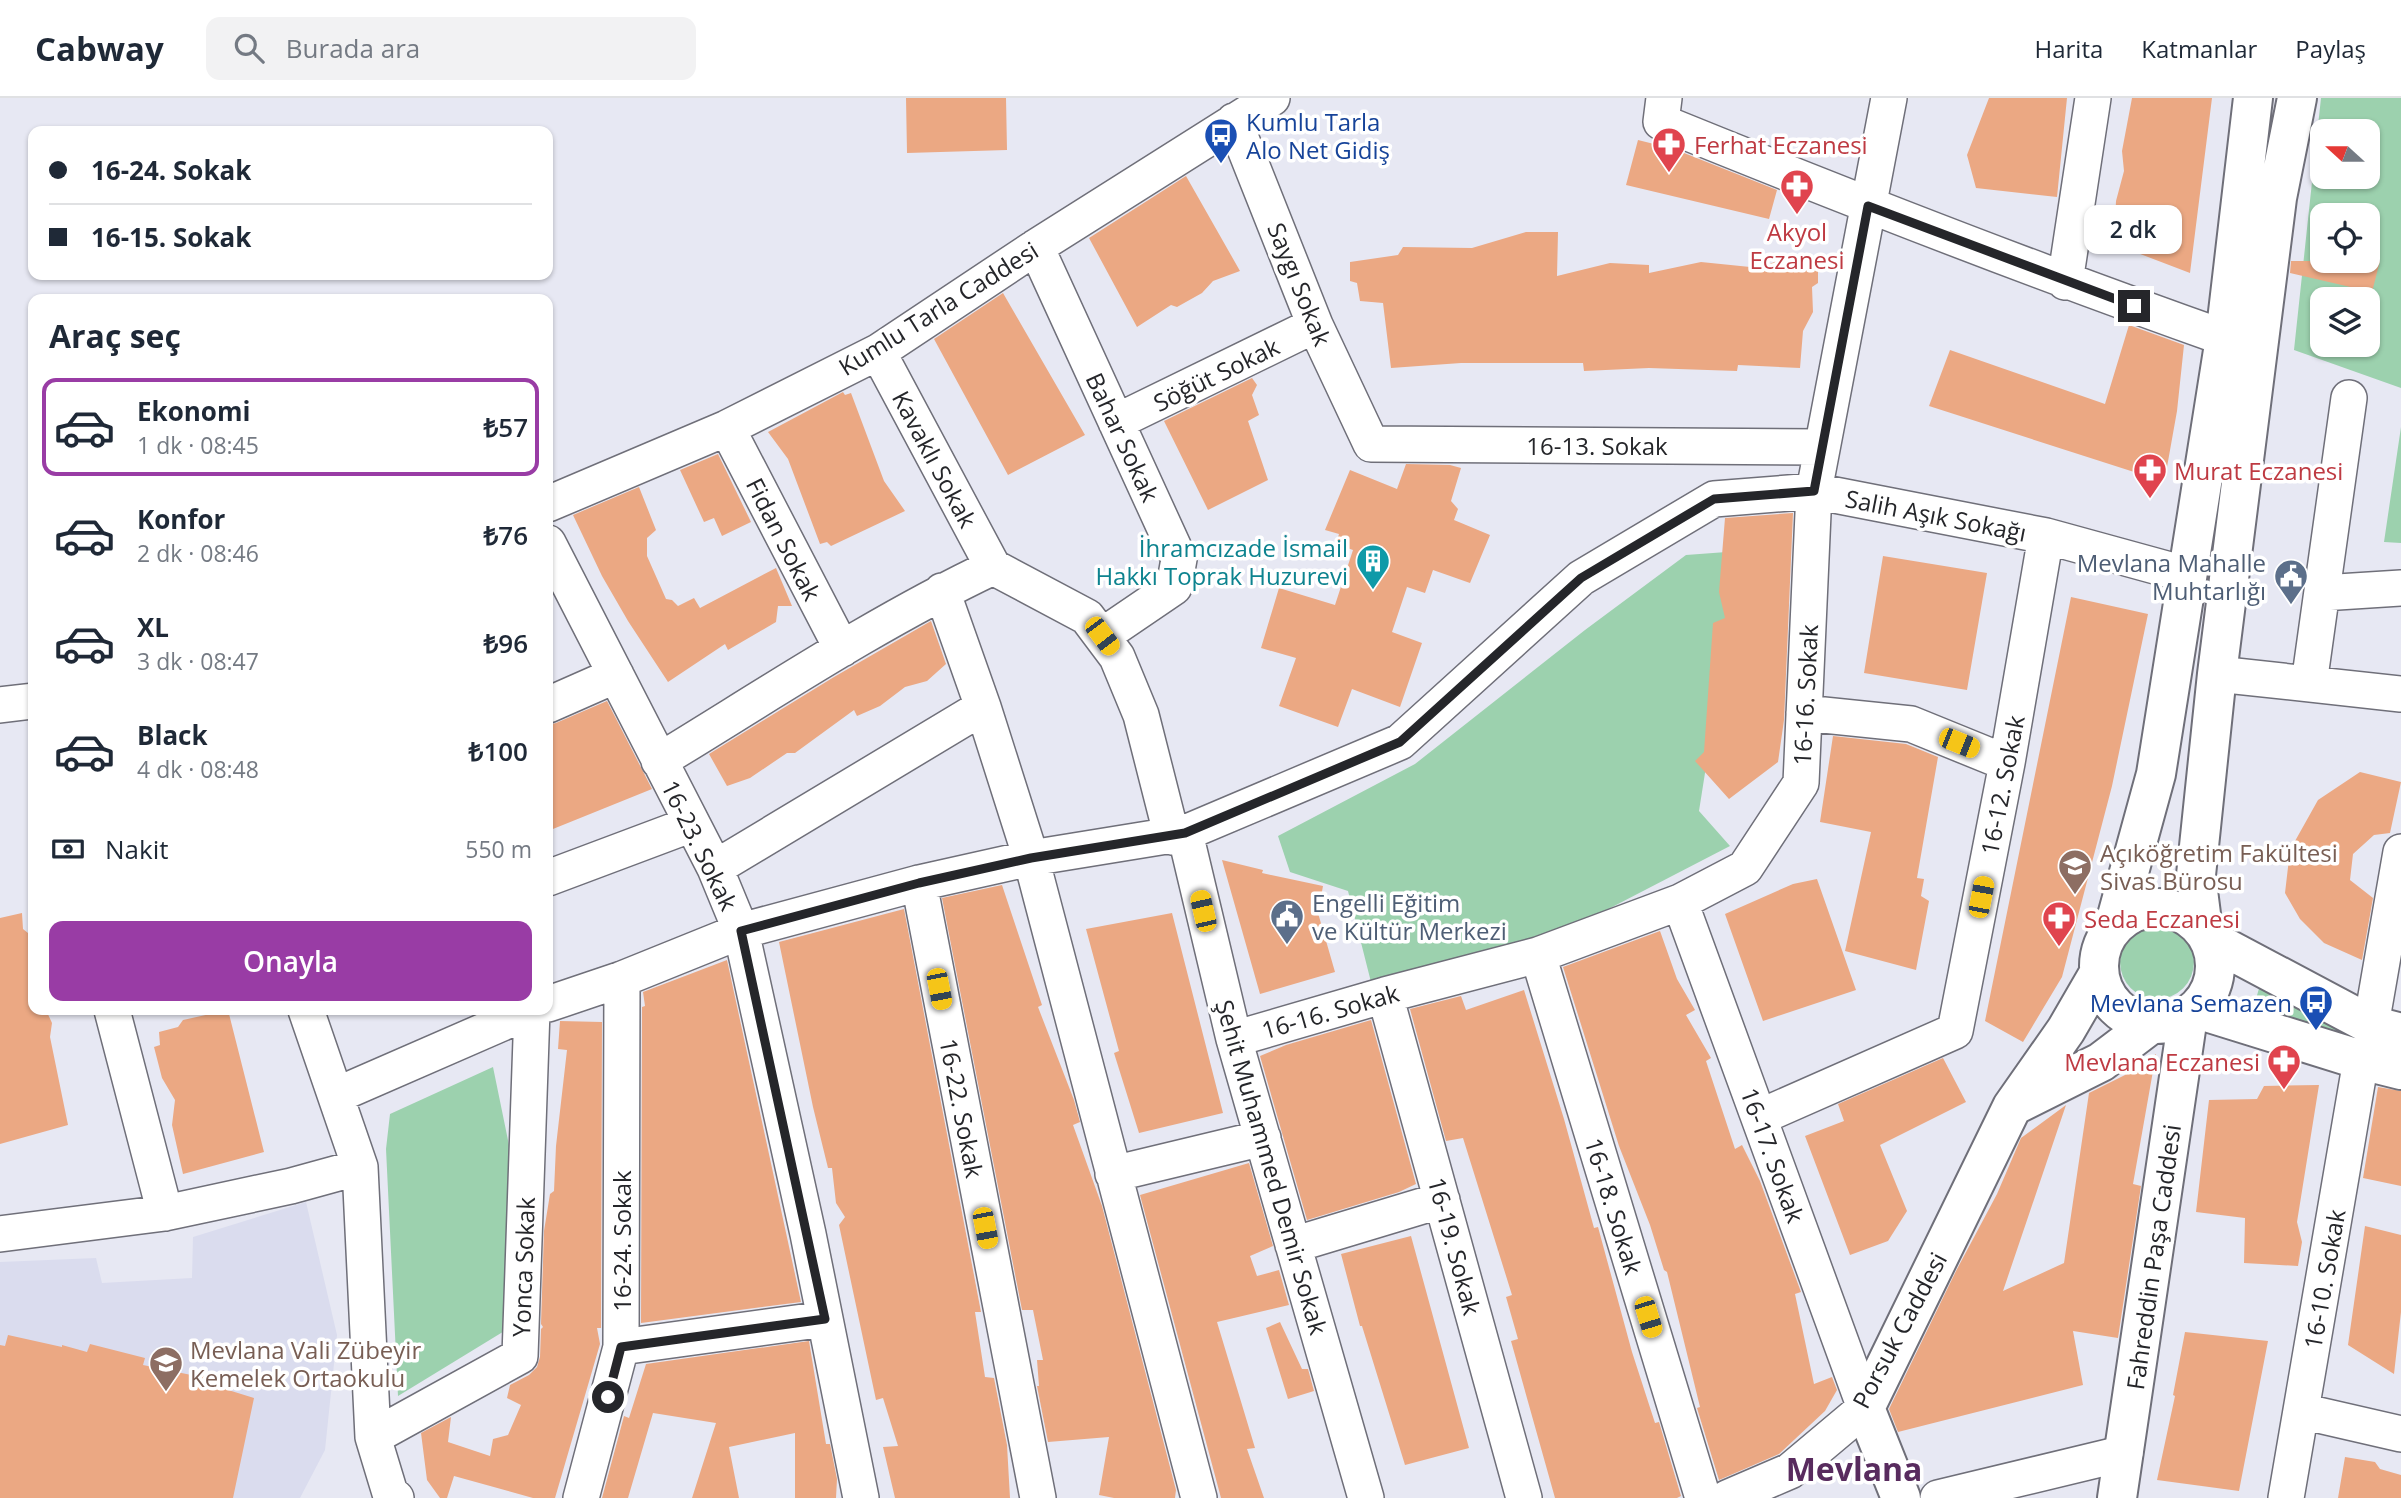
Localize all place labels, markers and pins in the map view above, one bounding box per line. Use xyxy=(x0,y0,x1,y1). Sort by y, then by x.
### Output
place label: Kumlu Tarla Alo Net Gidiş xyxy=(1246,105,1390,166)
bus stop icon: Kumlu Tarla Alo Net Gidiş xyxy=(1202,116,1240,165)
pharmacy icon: Ferhat Eczanesi xyxy=(1650,125,1688,174)
place label: Ferhat Eczanesi xyxy=(1694,128,1868,161)
pharmacy icon: Akyol Eczanesi xyxy=(1778,167,1816,216)
place label: Akyol Eczanesi xyxy=(1749,215,1845,276)
pharmacy icon: Murat Eczanesi xyxy=(2131,451,2169,500)
place label: Murat Eczanesi xyxy=(2174,454,2343,487)
place label: İhramcızade İsmail Hakkı Toprak Huzurevi xyxy=(1095,531,1348,592)
building icon: İhramcızade İsmail Hakkı Toprak Huzurevi xyxy=(1354,542,1392,591)
place label: Mevlana Mahalle Muhtarlığı xyxy=(2077,546,2266,607)
public building icon: Mevlana Mahalle Muhtarlığı xyxy=(2272,557,2310,606)
place label: Açıköğretim Fakültesi Sivas Bürosu xyxy=(2100,836,2338,897)
school or university icon: Açıköğretim Fakültesi Sivas Bürosu xyxy=(2056,847,2094,896)
place label: Engelli Eğitim ve Kültür Merkezi xyxy=(1312,886,1507,947)
public building icon: Engelli Eğitim ve Kültür Merkezi xyxy=(1268,897,1306,946)
pharmacy icon: Seda Eczanesi xyxy=(2040,899,2078,948)
place label: Seda Eczanesi xyxy=(2084,902,2240,935)
bus stop icon: Mevlana Semazen xyxy=(2297,983,2335,1032)
place label: Mevlana Semazen xyxy=(2090,986,2292,1019)
pharmacy icon: Mevlana Eczanesi xyxy=(2265,1042,2303,1091)
place label: Mevlana Eczanesi xyxy=(2064,1045,2260,1078)
place label: Mevlana Vali Zübeyir Kemelek Ortaokulu xyxy=(190,1333,421,1394)
school or university icon: Mevlana Vali Zübeyir Kemelek Ortaokulu xyxy=(147,1344,185,1393)

